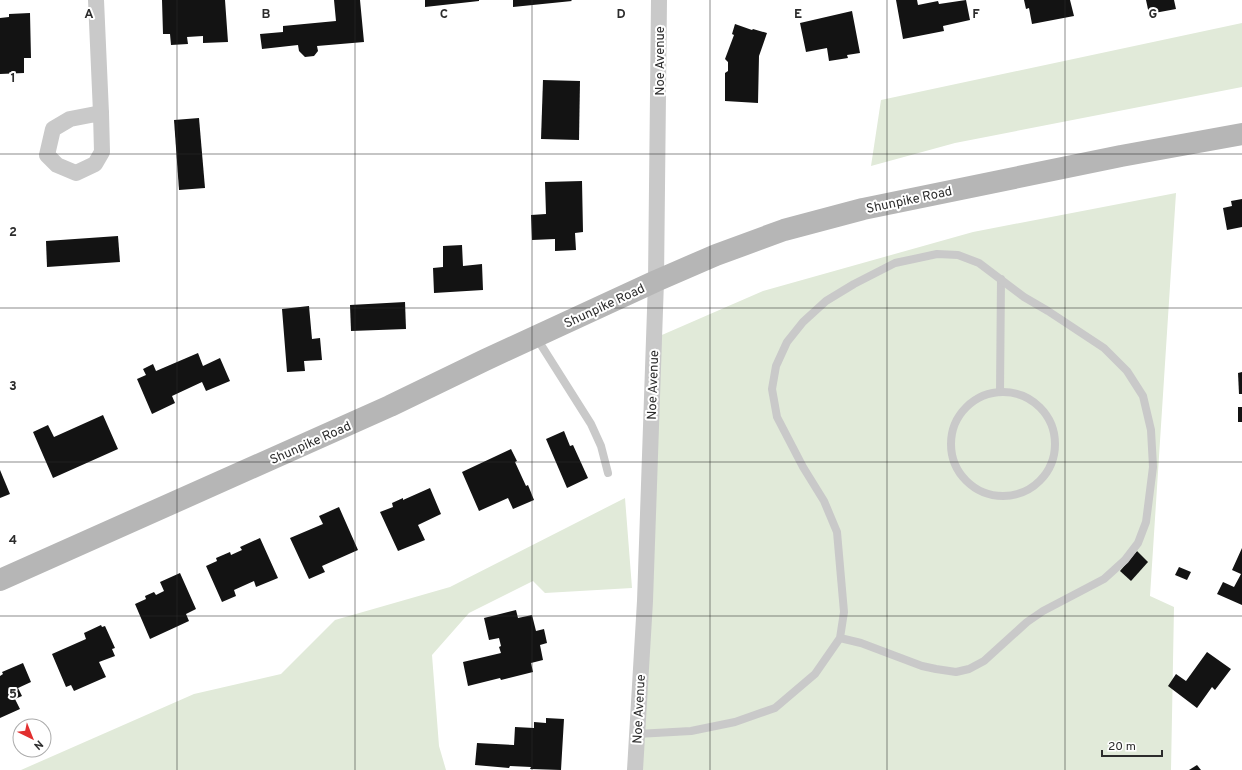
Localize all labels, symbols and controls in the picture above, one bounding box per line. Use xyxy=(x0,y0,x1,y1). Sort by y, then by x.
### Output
text: A xyxy=(84,7,94,23)
text: B xyxy=(262,7,271,23)
text: C xyxy=(440,7,448,23)
text: D xyxy=(616,7,626,23)
text: E xyxy=(794,7,802,23)
text: F xyxy=(972,7,980,23)
text: G xyxy=(1149,7,1158,23)
street label: Noe Avenue xyxy=(653,26,669,96)
text: 1 xyxy=(10,71,16,87)
street label: Shunpike Road xyxy=(865,184,954,218)
text: 2 xyxy=(9,225,17,241)
street label: Shunpike Road xyxy=(562,281,648,333)
street label: Noe Avenue xyxy=(645,350,663,420)
text: 3 xyxy=(9,379,17,395)
street label: Shunpike Road xyxy=(268,419,354,469)
text: 4 xyxy=(9,533,17,549)
street label: Noe Avenue xyxy=(630,674,650,744)
text: 5 xyxy=(9,687,17,703)
north arrow xyxy=(12,718,52,758)
scale bar xyxy=(1102,732,1162,758)
text: N xyxy=(30,737,46,752)
text: 20 m xyxy=(1108,739,1136,755)

